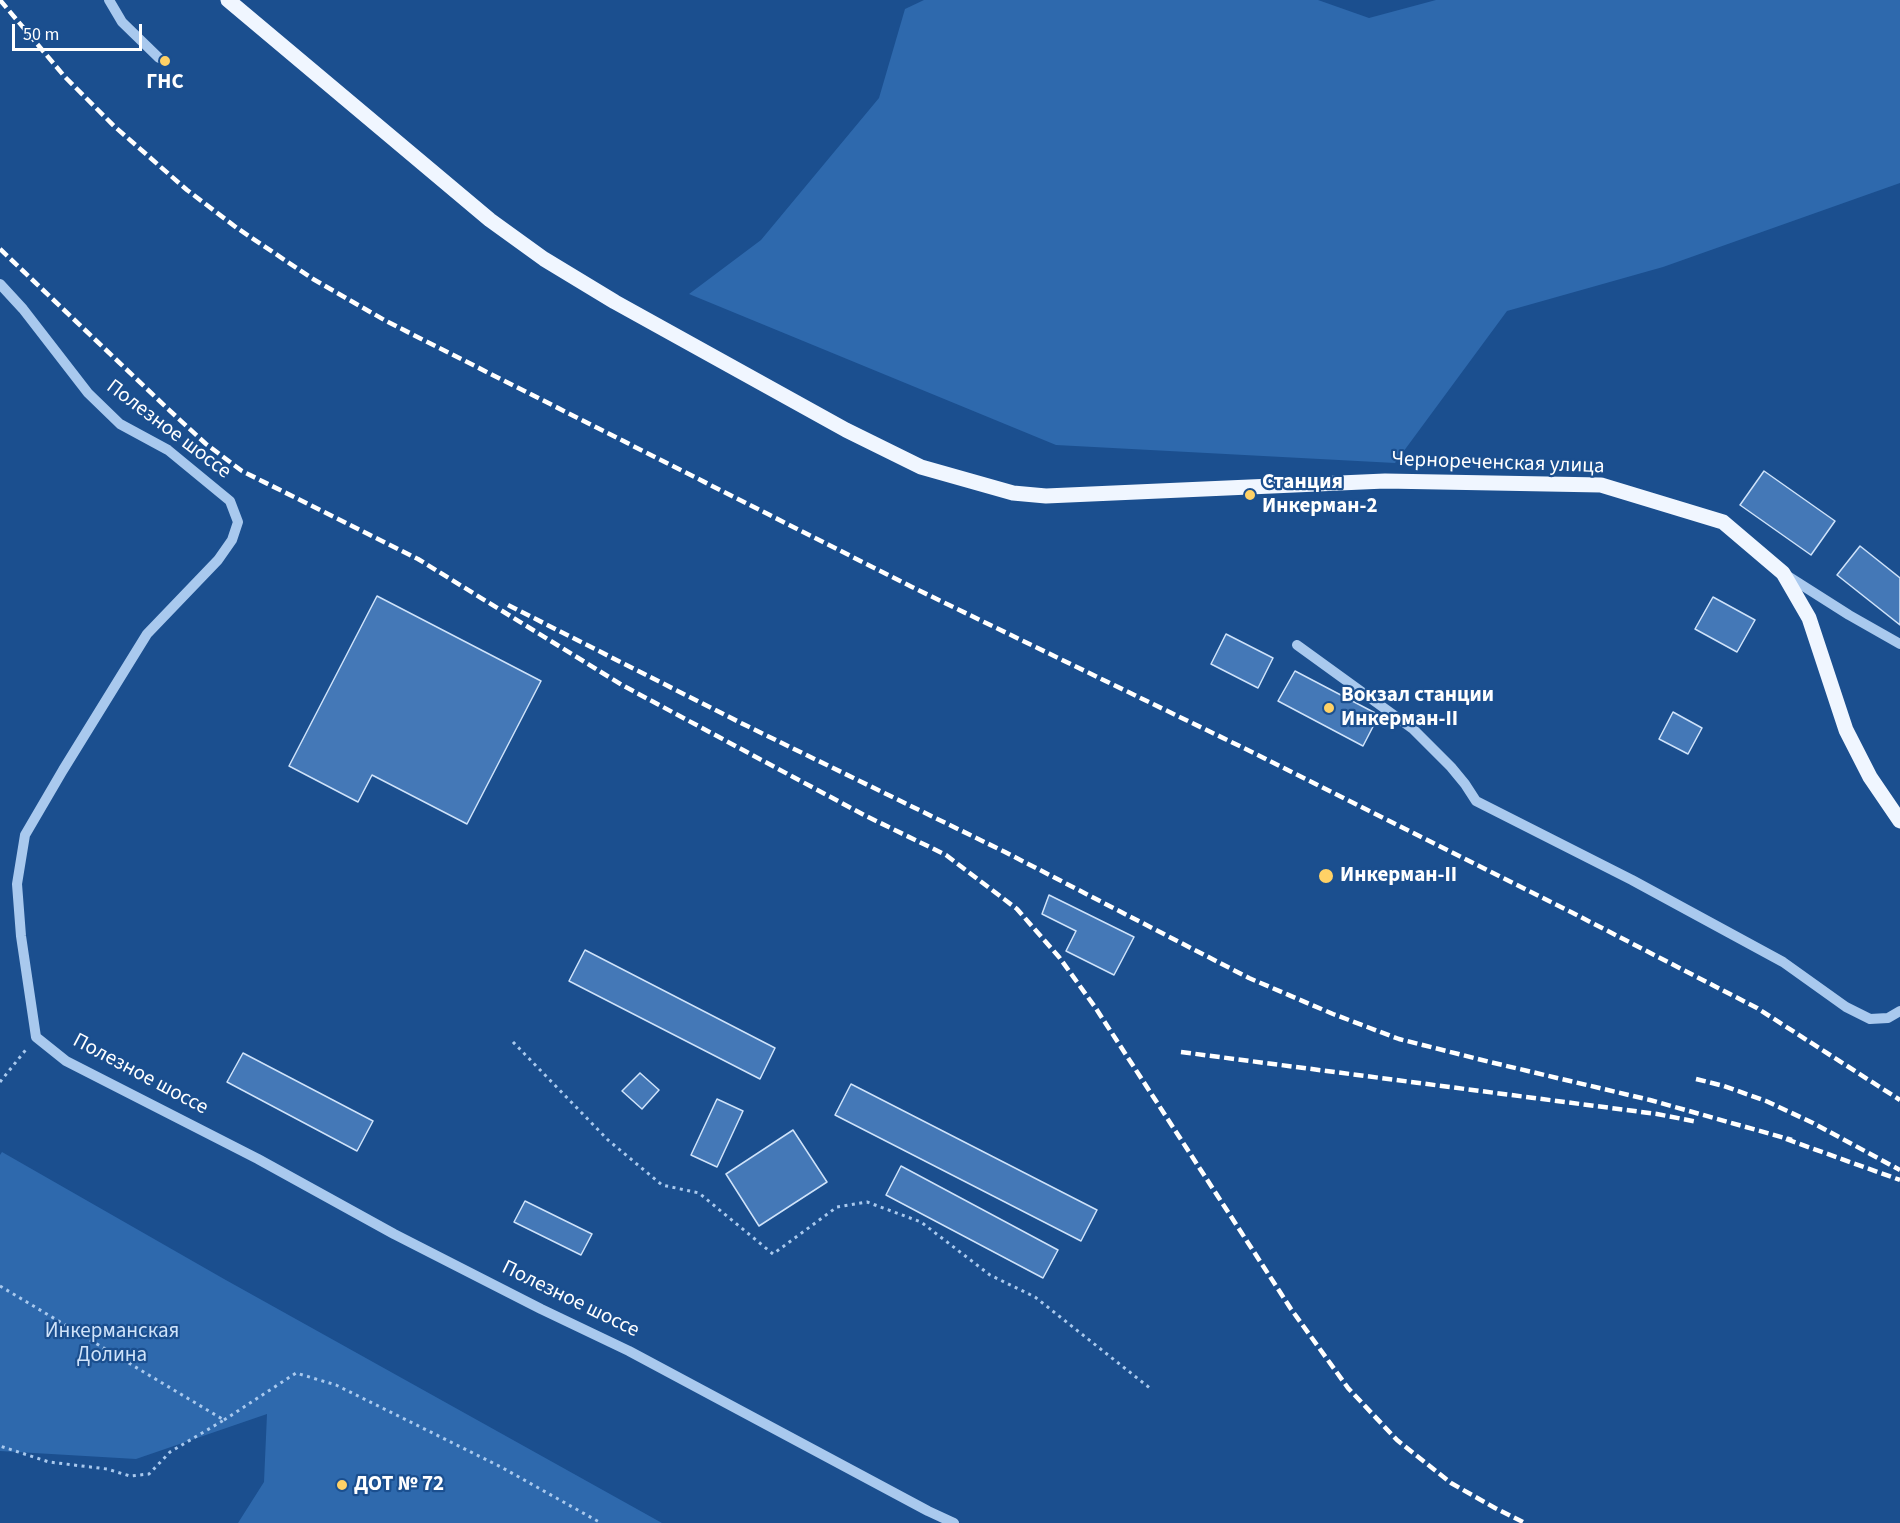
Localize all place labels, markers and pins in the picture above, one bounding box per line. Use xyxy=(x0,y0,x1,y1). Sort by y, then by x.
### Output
marker: ГНС xyxy=(158,54,172,68)
place label: ГНС xyxy=(146,70,184,96)
place label: Станция Инкерман-2 xyxy=(1262,470,1378,520)
marker: Станция Инкерман-2 xyxy=(1243,488,1257,502)
place label: Вокзал станции Инкерман-II xyxy=(1341,683,1494,733)
marker: Вокзал станции Инкерман-II xyxy=(1322,701,1336,715)
place label: Инкерман-II xyxy=(1340,863,1457,889)
marker: Инкерман-II xyxy=(1317,867,1335,885)
place label: ДОТ № 72 xyxy=(354,1472,444,1498)
marker: ДОТ № 72 xyxy=(335,1478,349,1492)

